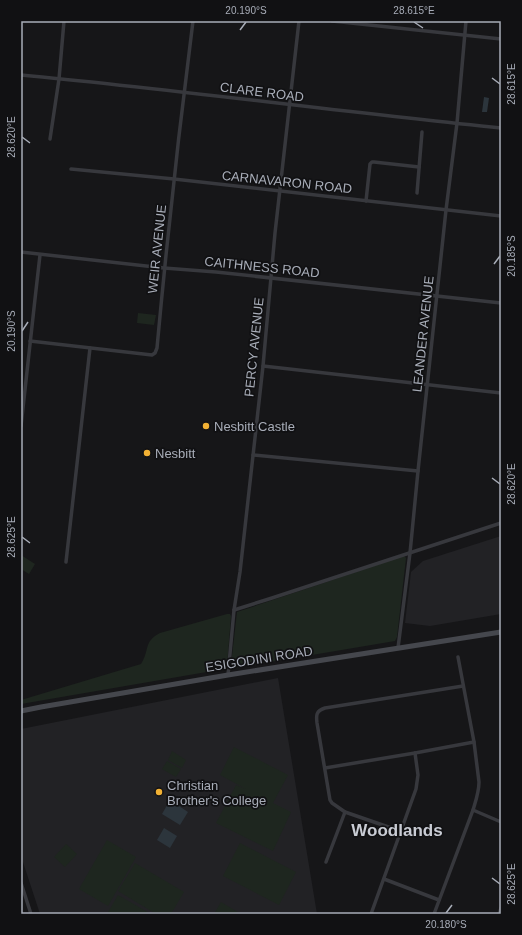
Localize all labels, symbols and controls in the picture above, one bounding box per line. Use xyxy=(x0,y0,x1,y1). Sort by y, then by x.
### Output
text: 20.190°S xyxy=(225,5,267,16)
text: 28.615°E xyxy=(393,5,435,16)
text: 28.615°E xyxy=(506,63,517,105)
street label: CLARE ROAD xyxy=(219,79,305,105)
text: 28.620°E xyxy=(6,116,17,158)
street label: CARNAVARON ROAD xyxy=(221,168,353,196)
street label: WEIR AVENUE xyxy=(145,203,169,294)
text: 20.185°S xyxy=(506,235,517,277)
street label: CAITHNESS ROAD xyxy=(204,254,320,280)
street label: LEANDER AVENUE xyxy=(409,275,437,393)
street label: PERCY AVENUE xyxy=(241,296,267,397)
text: 20.190°S xyxy=(6,310,17,352)
place label: Nesbitt Castle xyxy=(214,419,295,434)
marker: Nesbitt Castle xyxy=(201,421,211,431)
place label: Nesbitt xyxy=(155,446,196,461)
marker: Nesbitt xyxy=(142,448,152,458)
text: 28.620°E xyxy=(506,463,517,505)
text: 28.625°E xyxy=(6,516,17,558)
street label: ESIGODINI ROAD xyxy=(204,643,314,675)
place label: Christian Brother's College xyxy=(167,778,266,808)
marker: Christian Brother's College xyxy=(154,787,164,797)
district label: Woodlands xyxy=(351,821,443,840)
text: 28.625°E xyxy=(506,863,517,905)
text: 20.180°S xyxy=(425,919,467,930)

